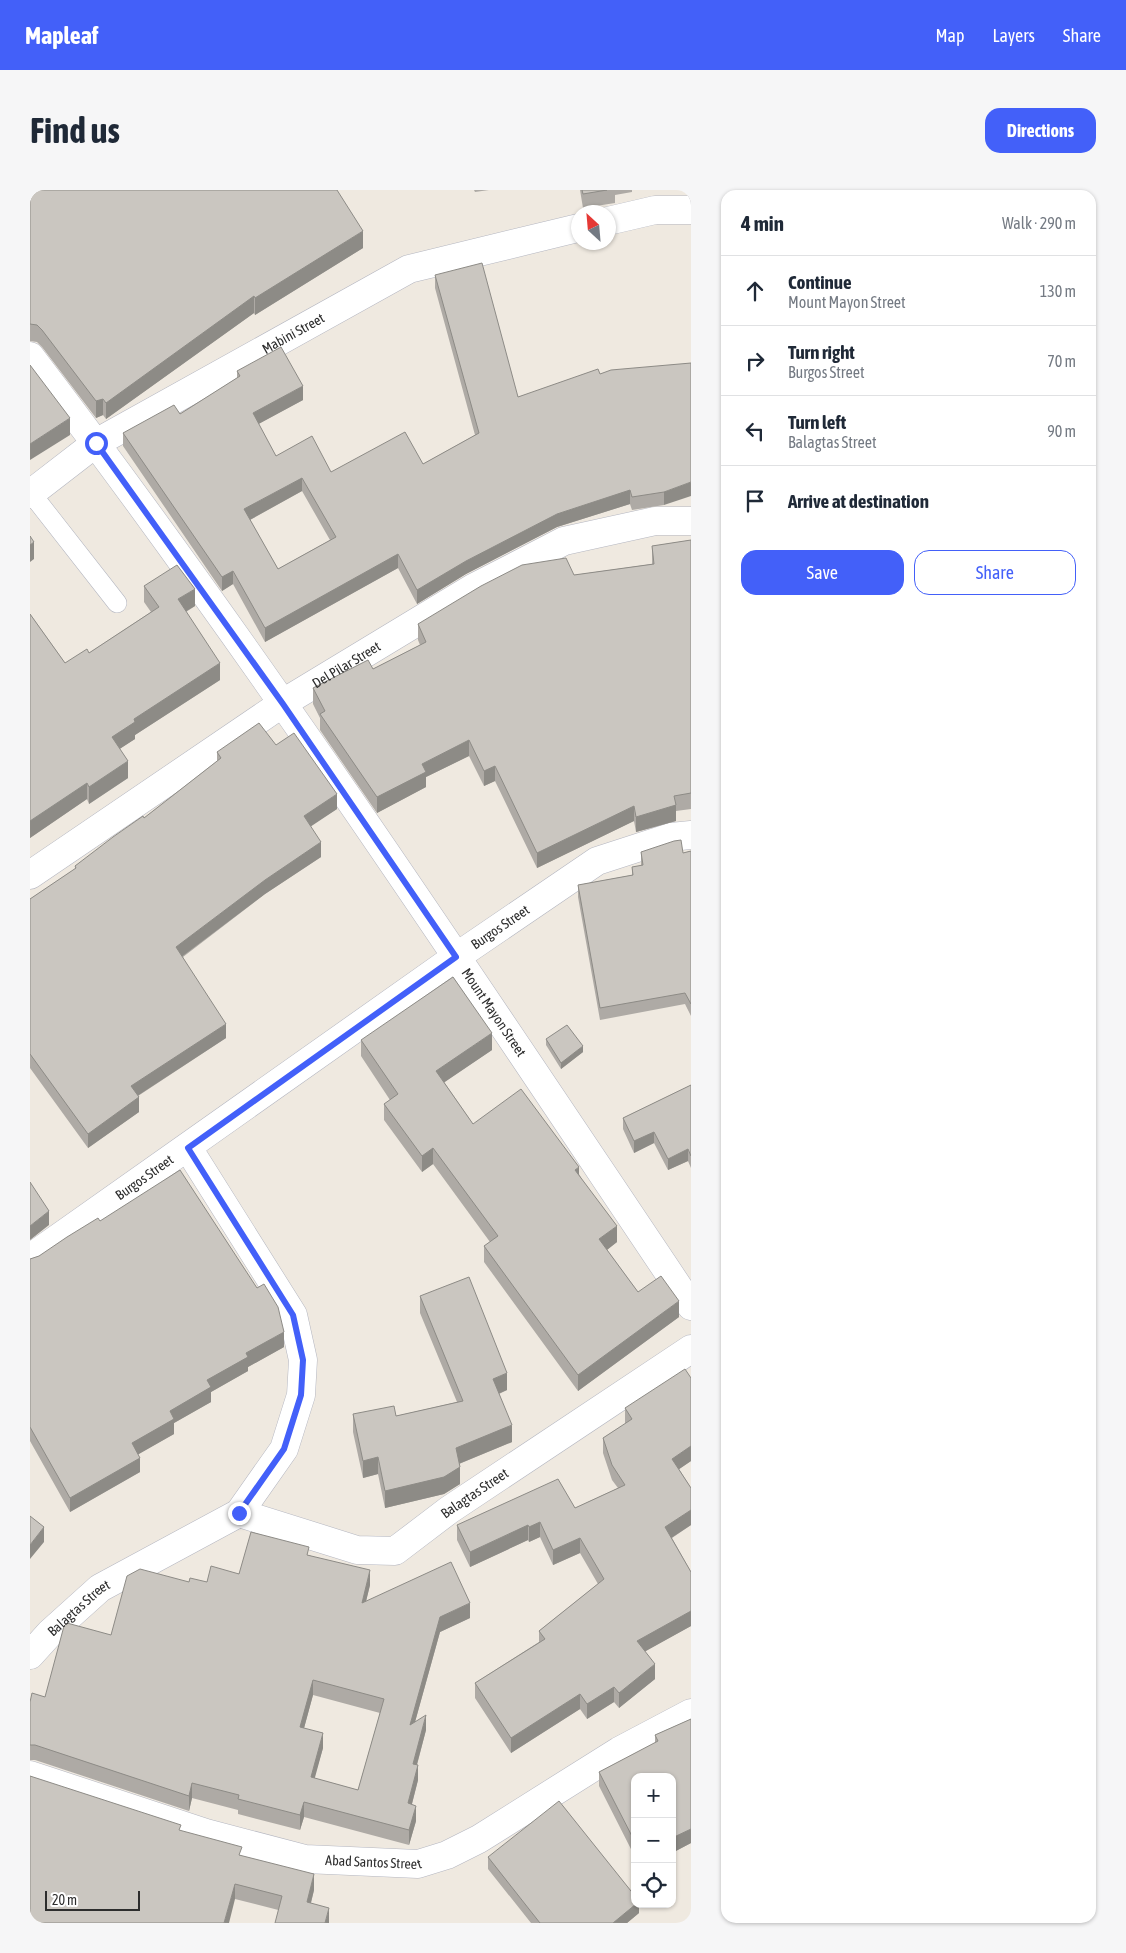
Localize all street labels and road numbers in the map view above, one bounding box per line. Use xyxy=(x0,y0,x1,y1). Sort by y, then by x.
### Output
street label: Mabini Street xyxy=(259,310,327,357)
street label: Del Pilar Street xyxy=(309,638,383,691)
street label: Burgos Street xyxy=(468,901,532,952)
street label: Mount Mayon Street xyxy=(459,965,529,1060)
street label: Burgos Street xyxy=(112,1151,176,1203)
street label: Balagtas Street xyxy=(438,1465,511,1521)
street label: Balagtas Street xyxy=(44,1576,112,1639)
street label: Abad Santos Street xyxy=(325,1852,423,1872)

